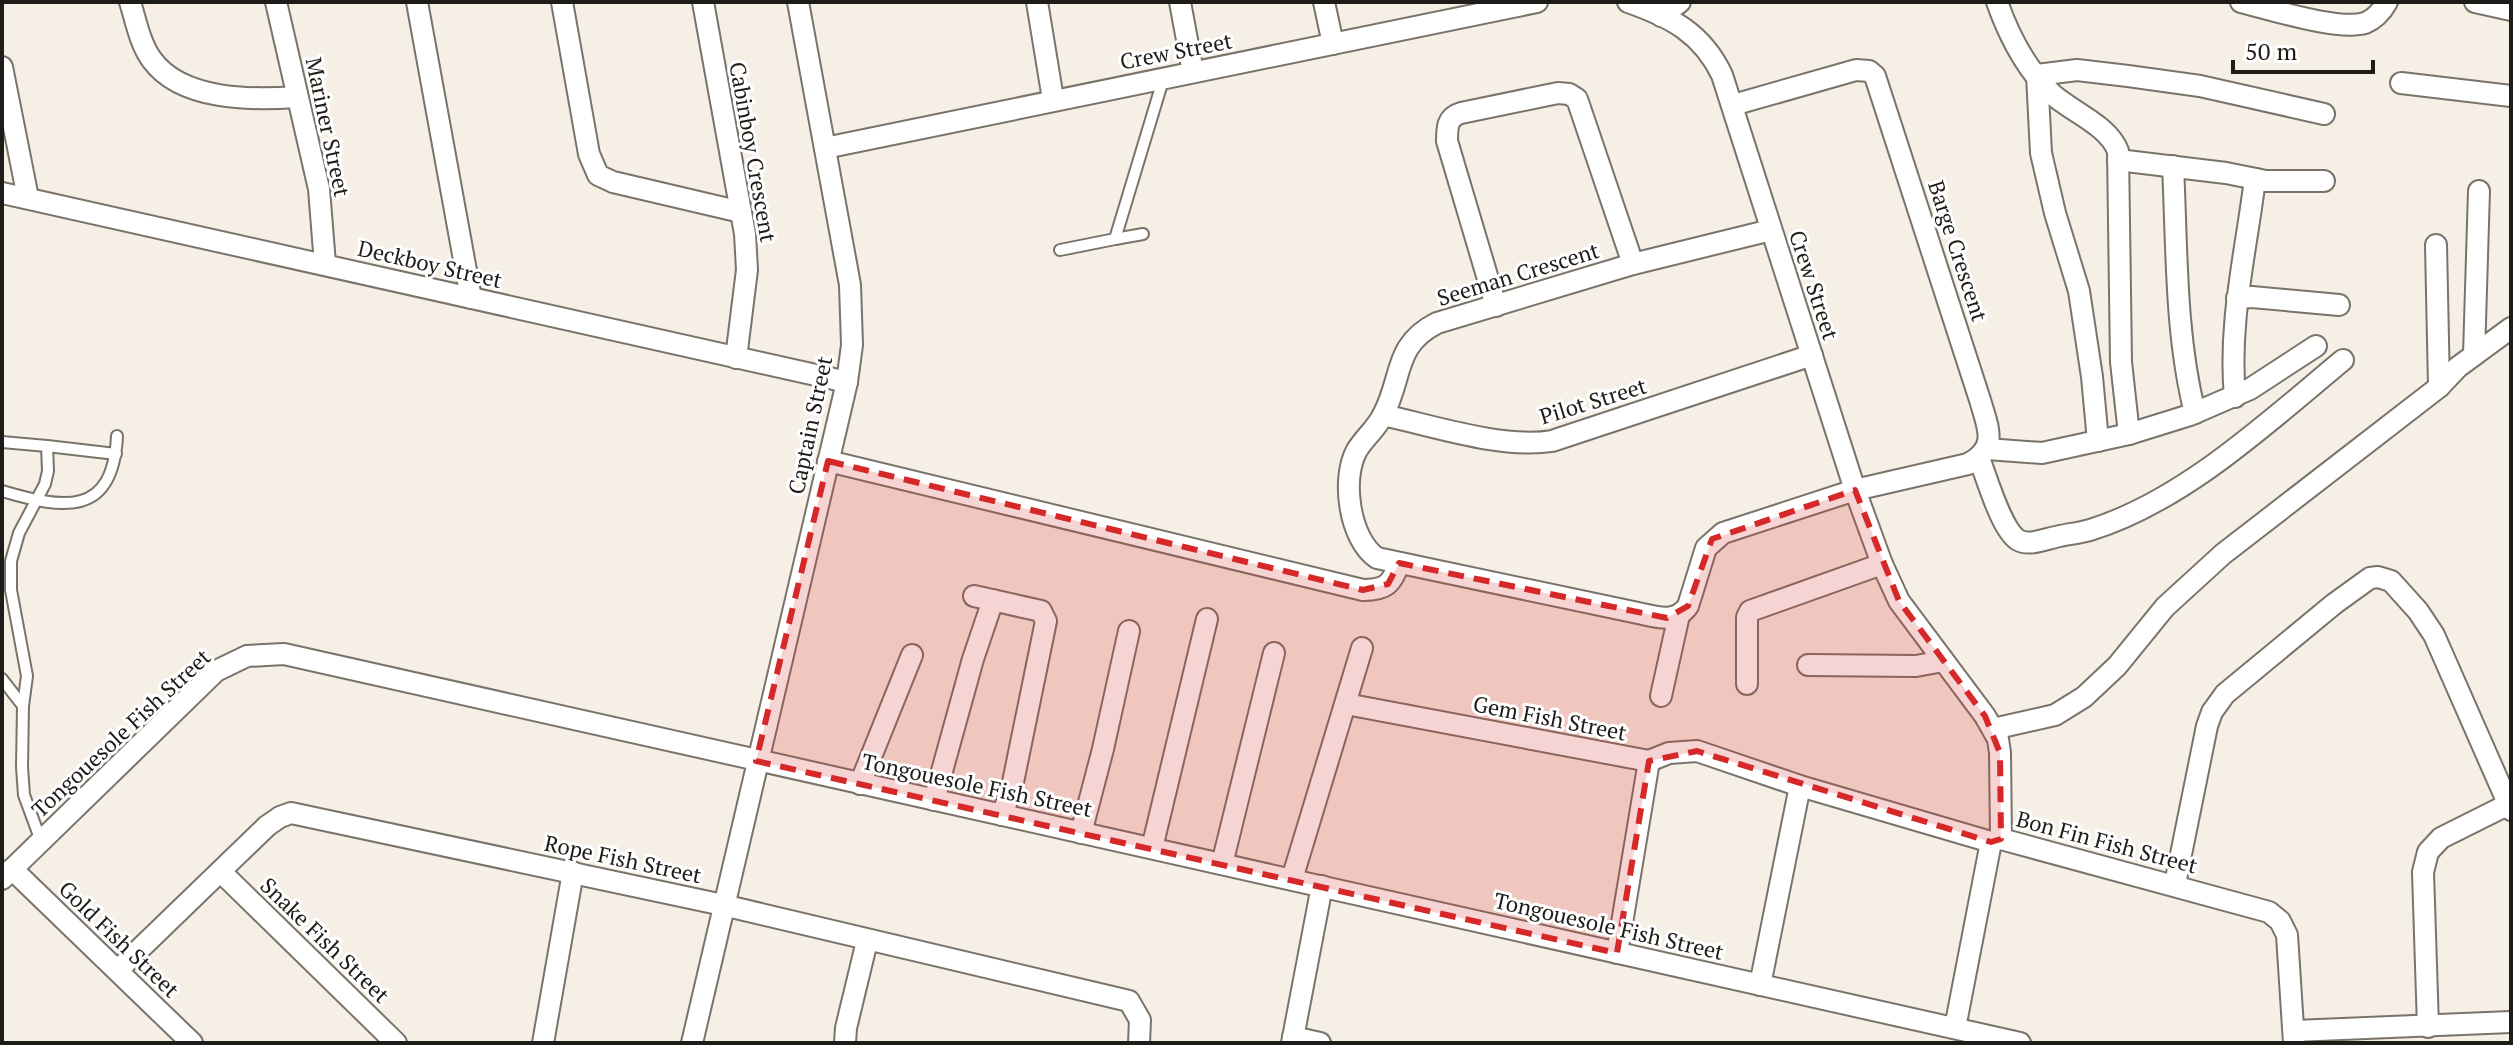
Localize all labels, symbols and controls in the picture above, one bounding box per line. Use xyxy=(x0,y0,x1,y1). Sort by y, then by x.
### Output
scale bar xyxy=(2233,24,2373,74)
street label: Crew Street xyxy=(1117,25,1234,76)
text: 50 m xyxy=(2245,35,2297,67)
street label: Mariner Street xyxy=(300,54,357,199)
street label: Cabinboy Crescent xyxy=(723,60,784,244)
street label: Barge Crescent xyxy=(1922,177,1995,325)
street label: Crew Street xyxy=(1783,226,1846,343)
street label: Deckboy Street xyxy=(355,233,505,294)
street label: Seeman Crescent xyxy=(1433,235,1602,312)
street label: Captain Street xyxy=(781,353,838,497)
street label: Pilot Street xyxy=(1536,371,1650,431)
street label: Tongouesole Fish Street xyxy=(25,642,216,823)
street label: Gem Fish Street xyxy=(1471,688,1629,747)
street label: Tongouesole Fish Street xyxy=(859,746,1095,823)
street label: Bon Fin Fish Street xyxy=(2013,803,2201,880)
street label: Rope Fish Street xyxy=(542,828,704,889)
street label: Snake Fish Street xyxy=(255,871,396,1009)
street label: Gold Fish Street xyxy=(53,874,186,1003)
street label: Tongouesole Fish Street xyxy=(1492,885,1727,966)

